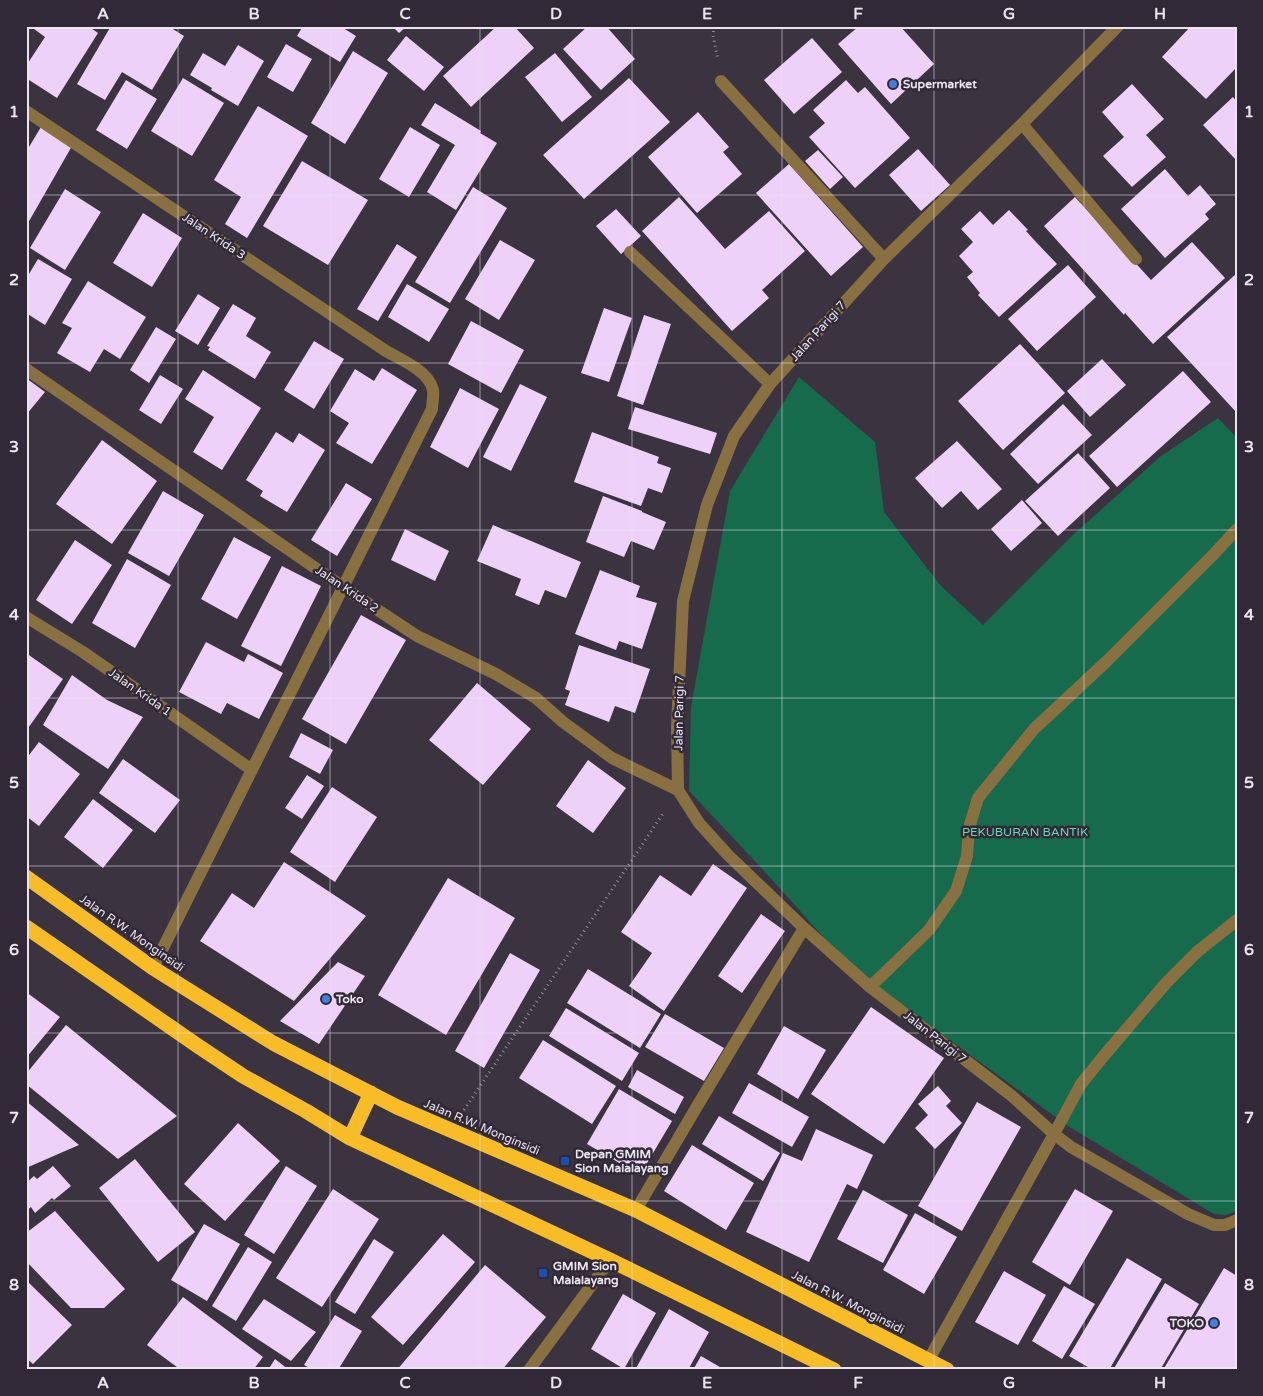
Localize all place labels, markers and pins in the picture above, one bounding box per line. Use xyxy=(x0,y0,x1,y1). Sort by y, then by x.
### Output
place label: Supermarket xyxy=(903,77,977,92)
marker: Supermarket xyxy=(887,78,899,90)
place label: Toko xyxy=(335,992,364,1006)
marker: Toko xyxy=(320,993,332,1005)
place label: Depan GMIM Sion Malalayang xyxy=(575,1147,669,1176)
marker: Depan GMIM Sion Malalayang xyxy=(559,1155,571,1167)
place label: GMIM Sion Malalayang xyxy=(553,1259,619,1288)
marker: GMIM Sion Malalayang xyxy=(537,1267,549,1279)
place label: TOKO xyxy=(1169,1316,1204,1330)
marker: TOKO xyxy=(1208,1317,1220,1329)

